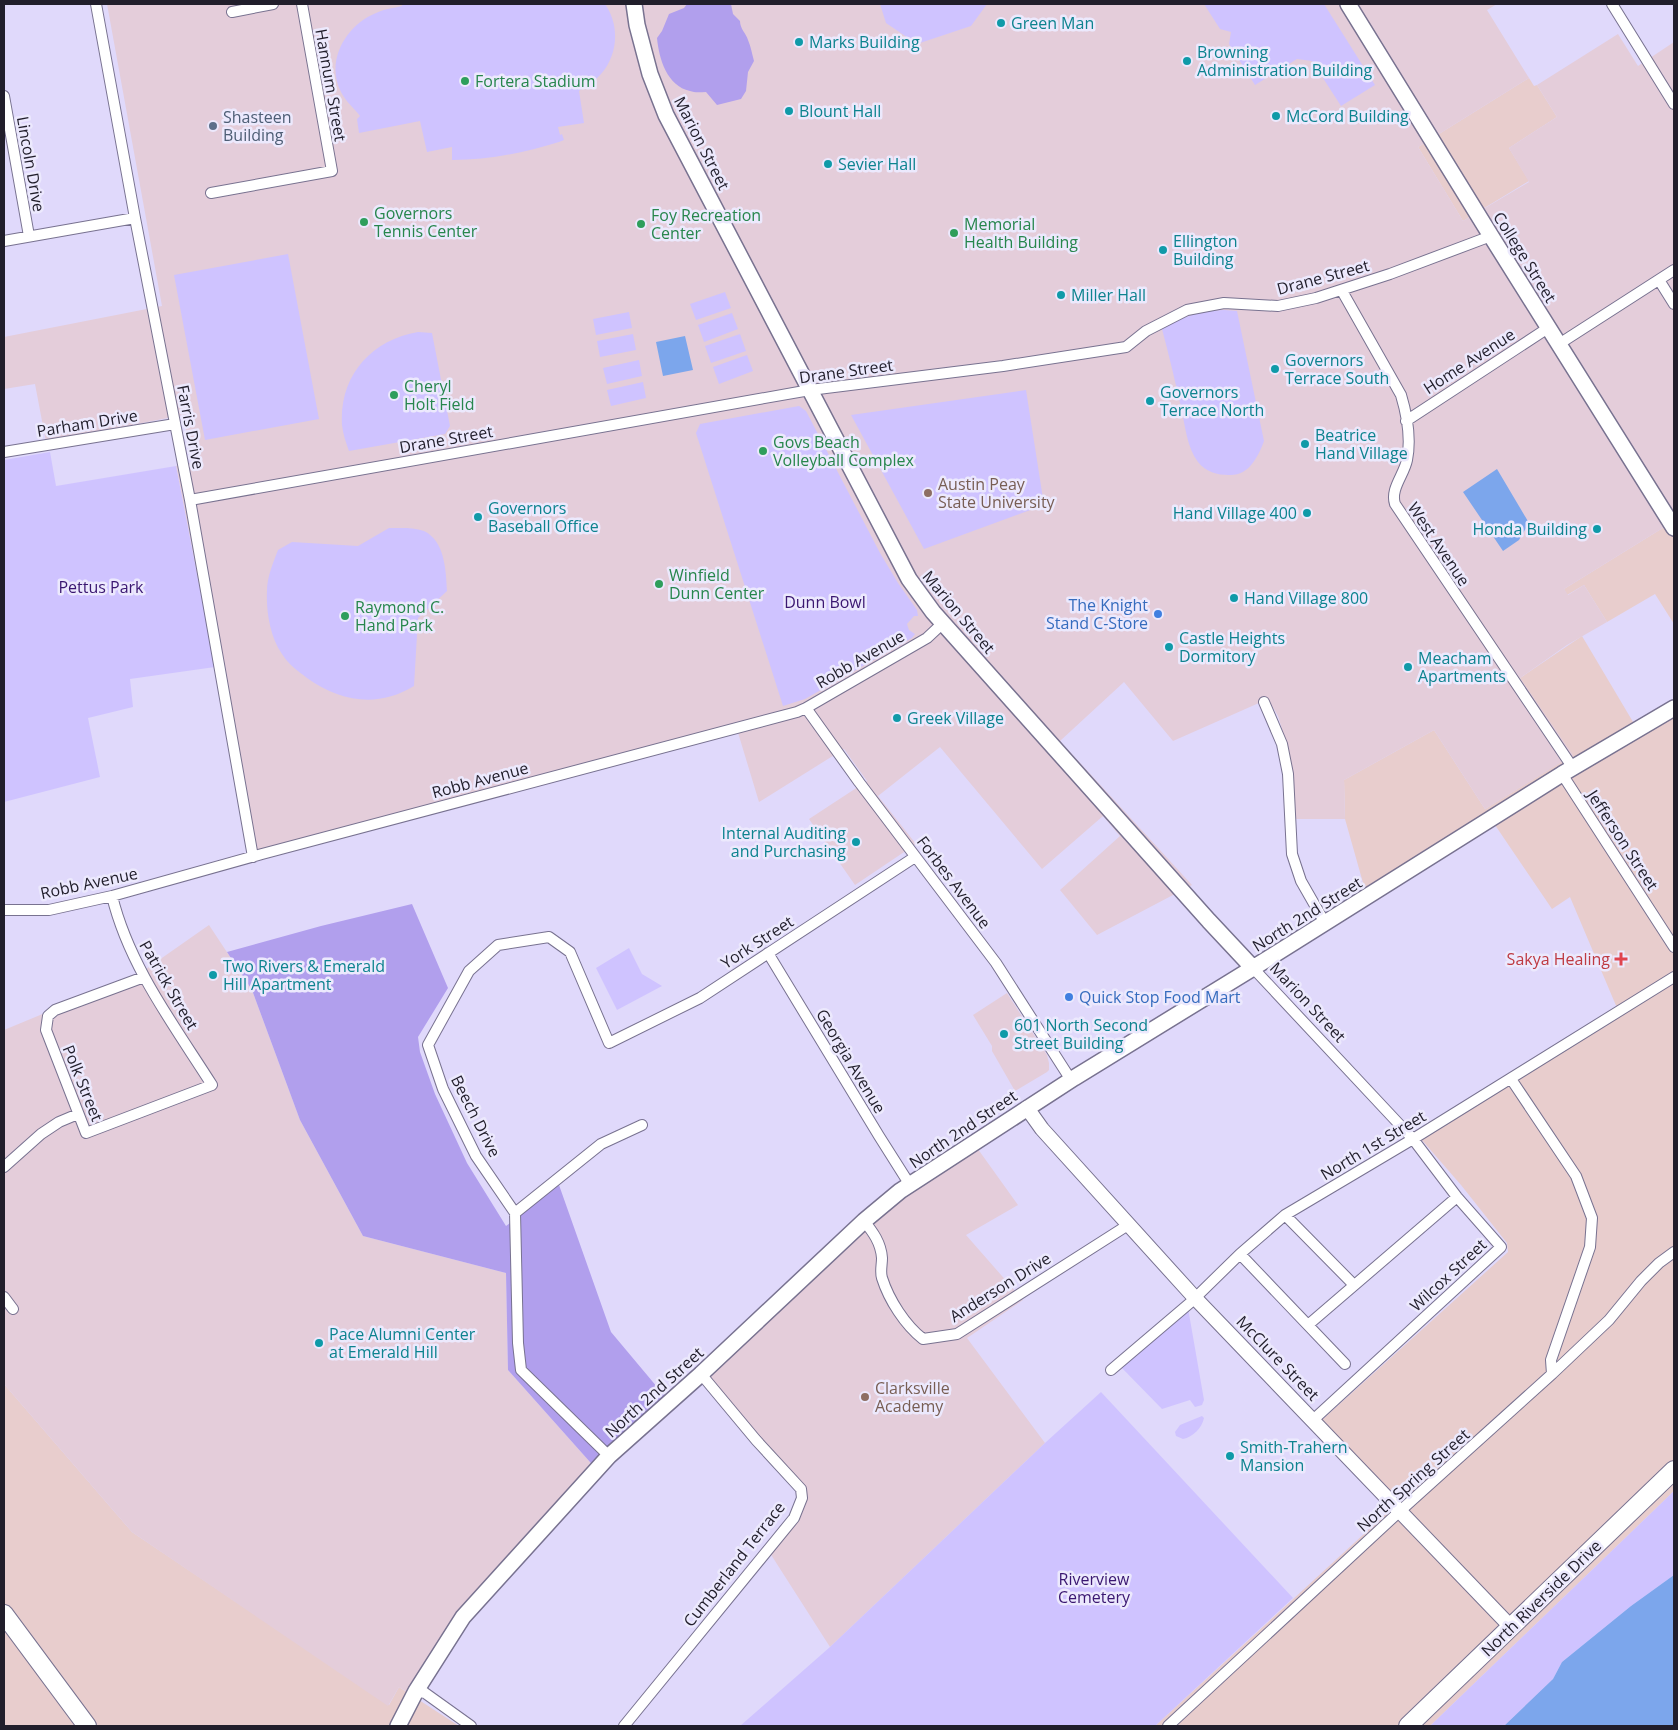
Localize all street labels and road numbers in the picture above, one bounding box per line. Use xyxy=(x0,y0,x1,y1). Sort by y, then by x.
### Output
street label: Hannum Street xyxy=(310,27,352,143)
street label: Marion Street xyxy=(669,93,735,194)
street label: Lincoln Drive xyxy=(12,114,50,214)
street label: College Street xyxy=(1488,207,1562,307)
street label: Drane Street xyxy=(1274,254,1372,300)
street label: Home Avenue xyxy=(1419,323,1519,399)
street label: Drane Street xyxy=(798,353,895,388)
street label: Farris Drive xyxy=(172,383,210,471)
street label: Parham Drive xyxy=(35,404,139,442)
street label: Drane Street xyxy=(397,420,495,458)
street label: West Avenue xyxy=(1403,498,1475,590)
street label: Marion Street xyxy=(918,566,1000,658)
street label: Robb Avenue xyxy=(812,625,908,693)
street label: Robb Avenue xyxy=(429,757,531,803)
street label: Jefferson Street xyxy=(1581,784,1664,895)
street label: Forbes Avenue xyxy=(912,831,996,933)
street label: Robb Avenue xyxy=(38,862,140,904)
street label: North 2nd Street xyxy=(1248,871,1366,957)
street label: York Street xyxy=(716,910,798,974)
street label: Patrick Street xyxy=(135,936,204,1034)
street label: Marion Street xyxy=(1265,957,1351,1047)
street label: Georgia Avenue xyxy=(811,1005,891,1117)
street label: Polk Street xyxy=(58,1042,108,1125)
street label: Beech Drive xyxy=(446,1071,506,1161)
street label: North 2nd Street xyxy=(905,1085,1021,1173)
street label: North 1st Street xyxy=(1316,1105,1430,1185)
street label: Wilcox Street xyxy=(1405,1234,1491,1316)
street label: Anderson Drive xyxy=(945,1247,1055,1327)
street label: McClure Street xyxy=(1232,1311,1324,1406)
street label: North 2nd Street xyxy=(600,1342,708,1442)
street label: North Spring Street xyxy=(1352,1423,1474,1536)
street label: Cumberland Terrace xyxy=(678,1497,790,1631)
street label: North Riverside Drive xyxy=(1476,1535,1606,1661)

